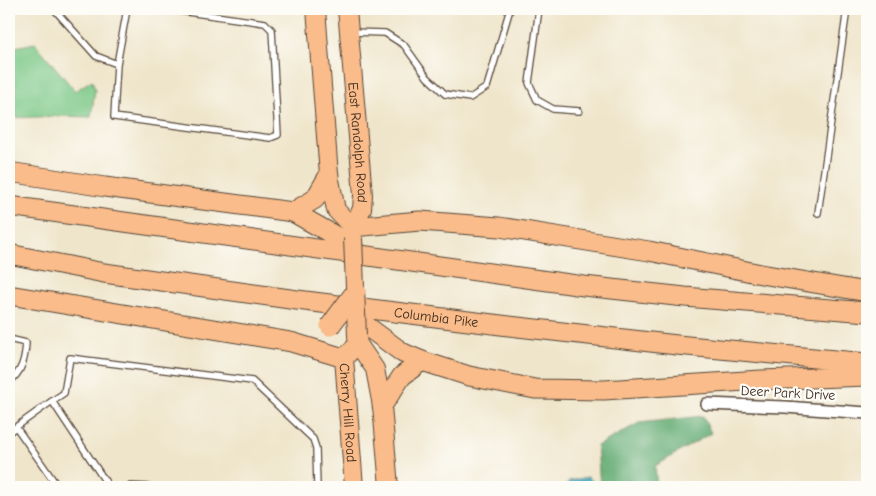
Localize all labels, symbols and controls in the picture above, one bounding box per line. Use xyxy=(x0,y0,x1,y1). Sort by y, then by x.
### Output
street label: East Randolph Road xyxy=(345,81,372,203)
street label: Columbia Pike xyxy=(393,303,479,331)
street label: Cherry Hill Road xyxy=(336,362,361,463)
street label: Deer Park Drive xyxy=(740,382,836,404)

